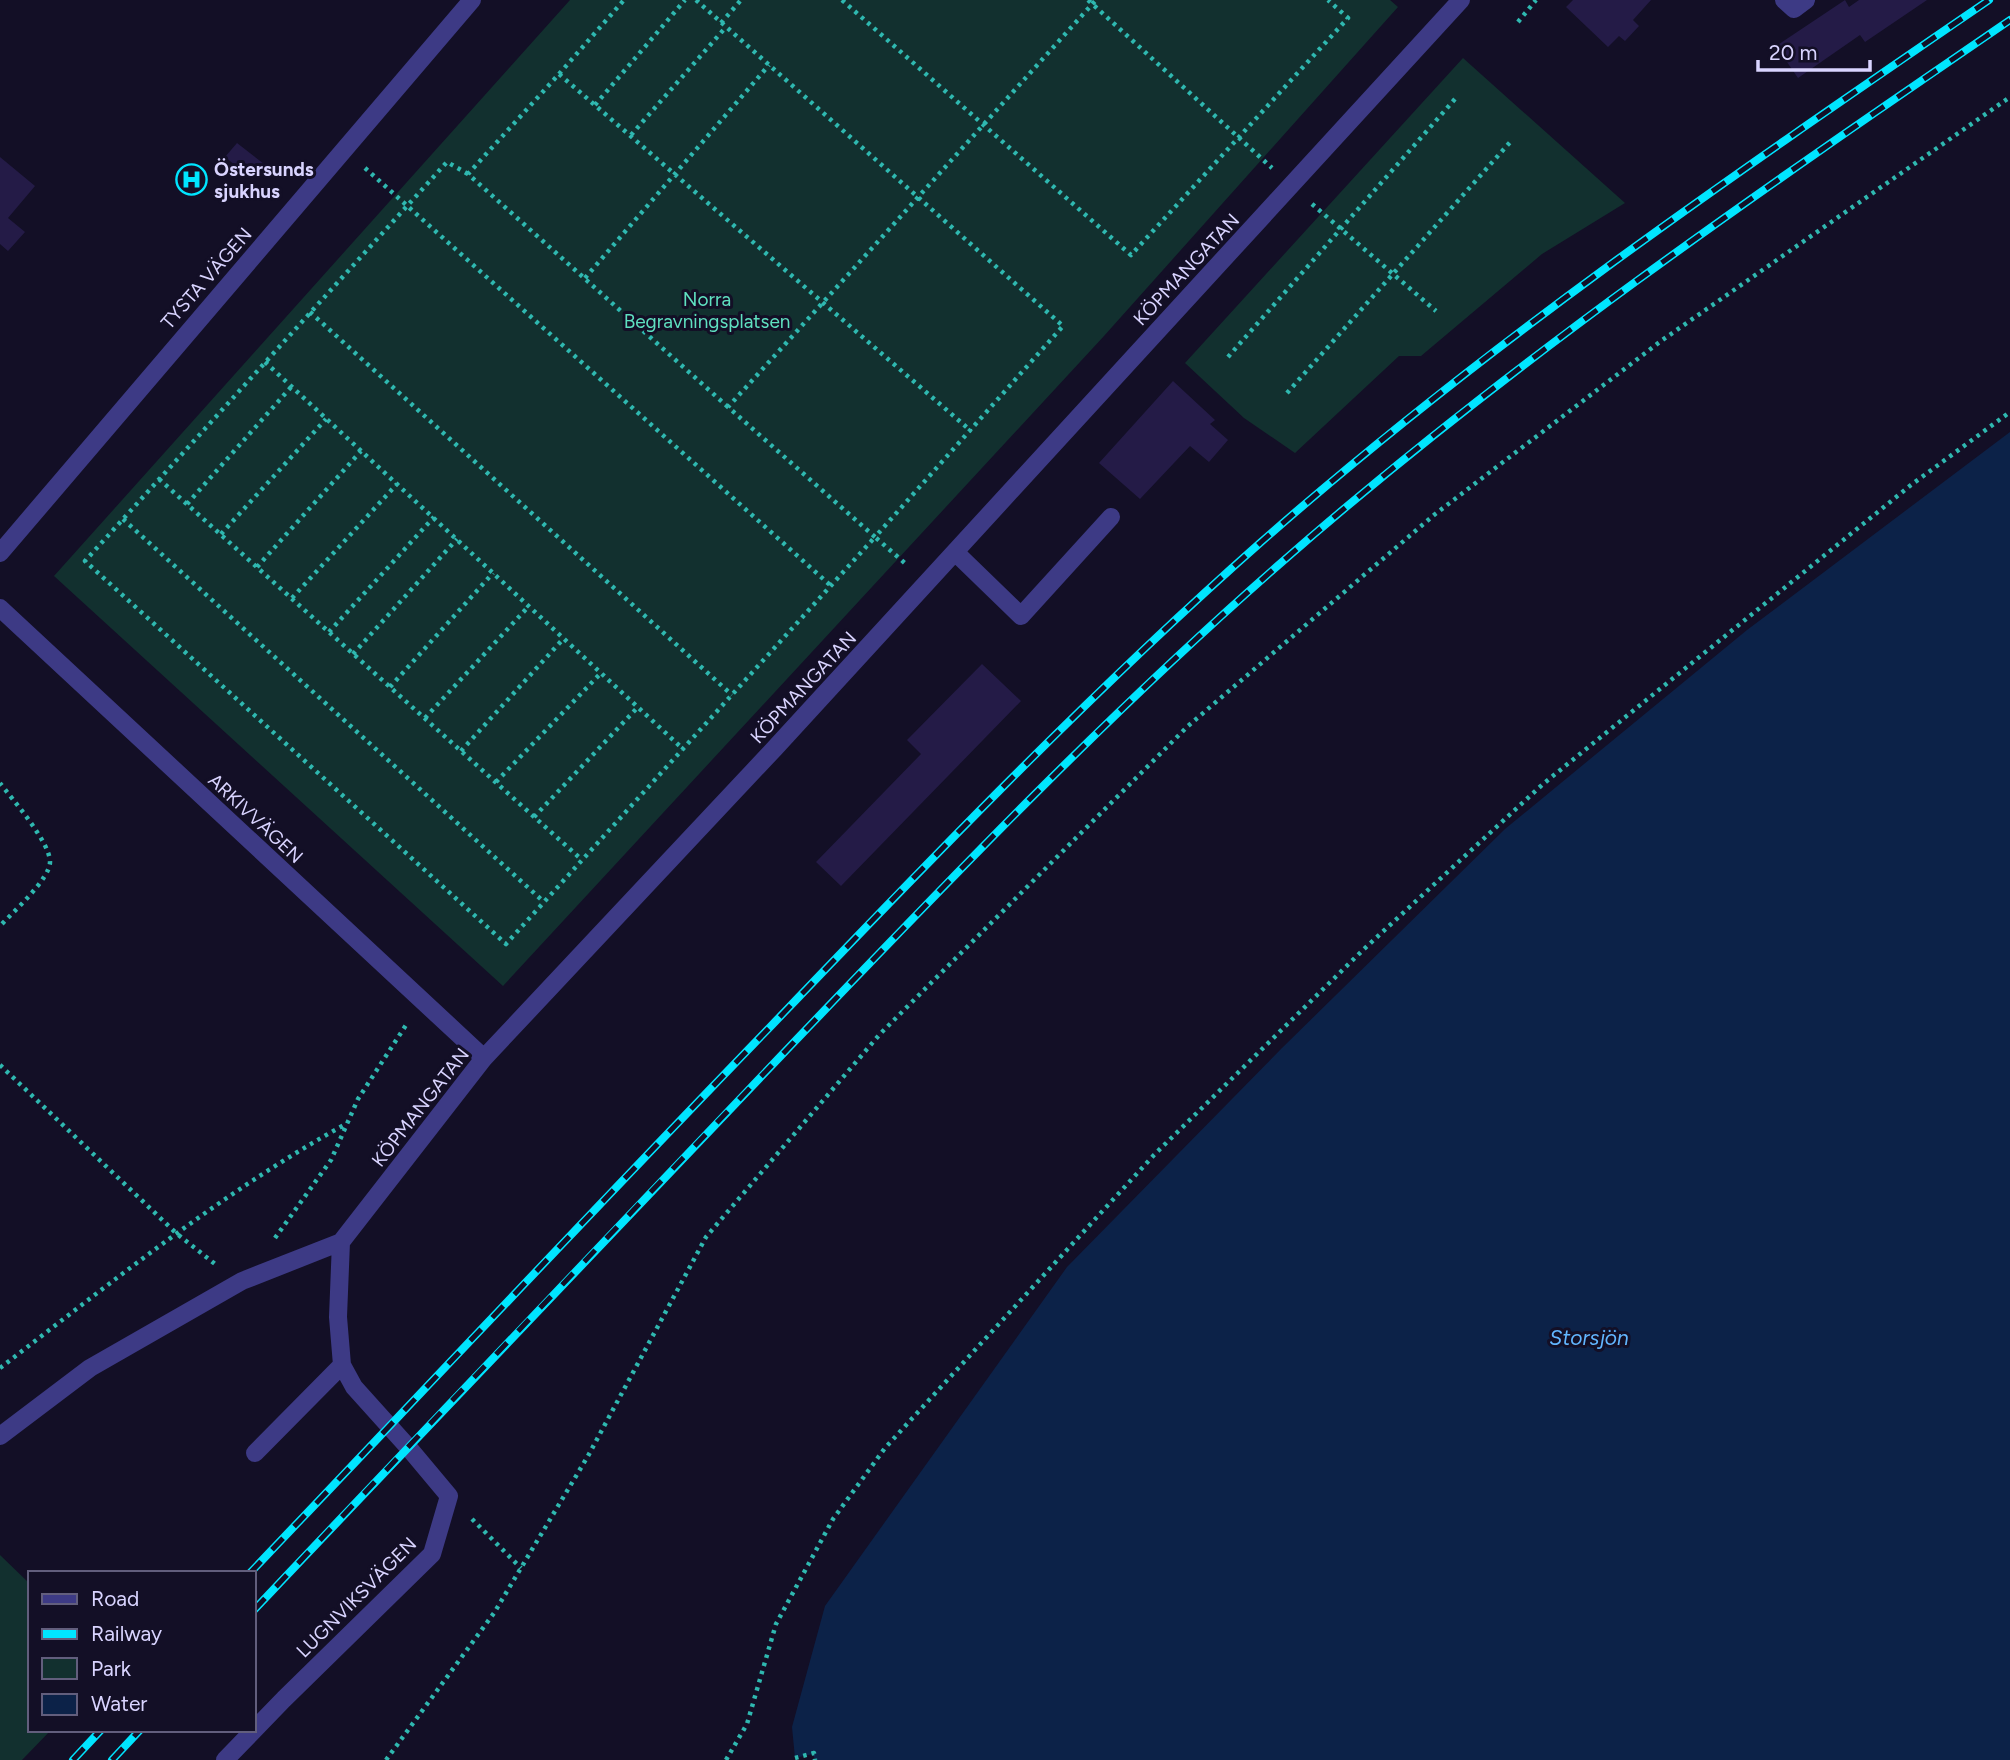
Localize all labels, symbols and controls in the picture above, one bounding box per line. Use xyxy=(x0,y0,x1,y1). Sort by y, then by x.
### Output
scale bar xyxy=(1758,28,1870,72)
text: 20 m xyxy=(1769,40,1817,65)
place label: Östersunds sjukhus xyxy=(214,158,314,203)
hospital icon: Östersunds sjukhus xyxy=(174,163,208,197)
street label: KÖPMANGATAN xyxy=(1129,209,1244,330)
street label: TYSTA VÄGEN xyxy=(156,223,257,334)
park label: Norra Begravningsplatsen xyxy=(624,288,790,333)
street label: KÖPMANGATAN xyxy=(746,627,861,748)
street label: ARKIVVÄGEN xyxy=(204,769,308,868)
street label: KÖPMANGATAN xyxy=(367,1043,474,1171)
water label: Storsjön xyxy=(1549,1325,1629,1350)
street label: LUGNVIKSVÄGEN xyxy=(291,1532,421,1662)
legend xyxy=(28,1571,256,1732)
text: Road xyxy=(91,1586,139,1611)
text: Railway xyxy=(91,1621,162,1646)
text: Park xyxy=(91,1656,132,1681)
text: Water xyxy=(91,1691,147,1716)

